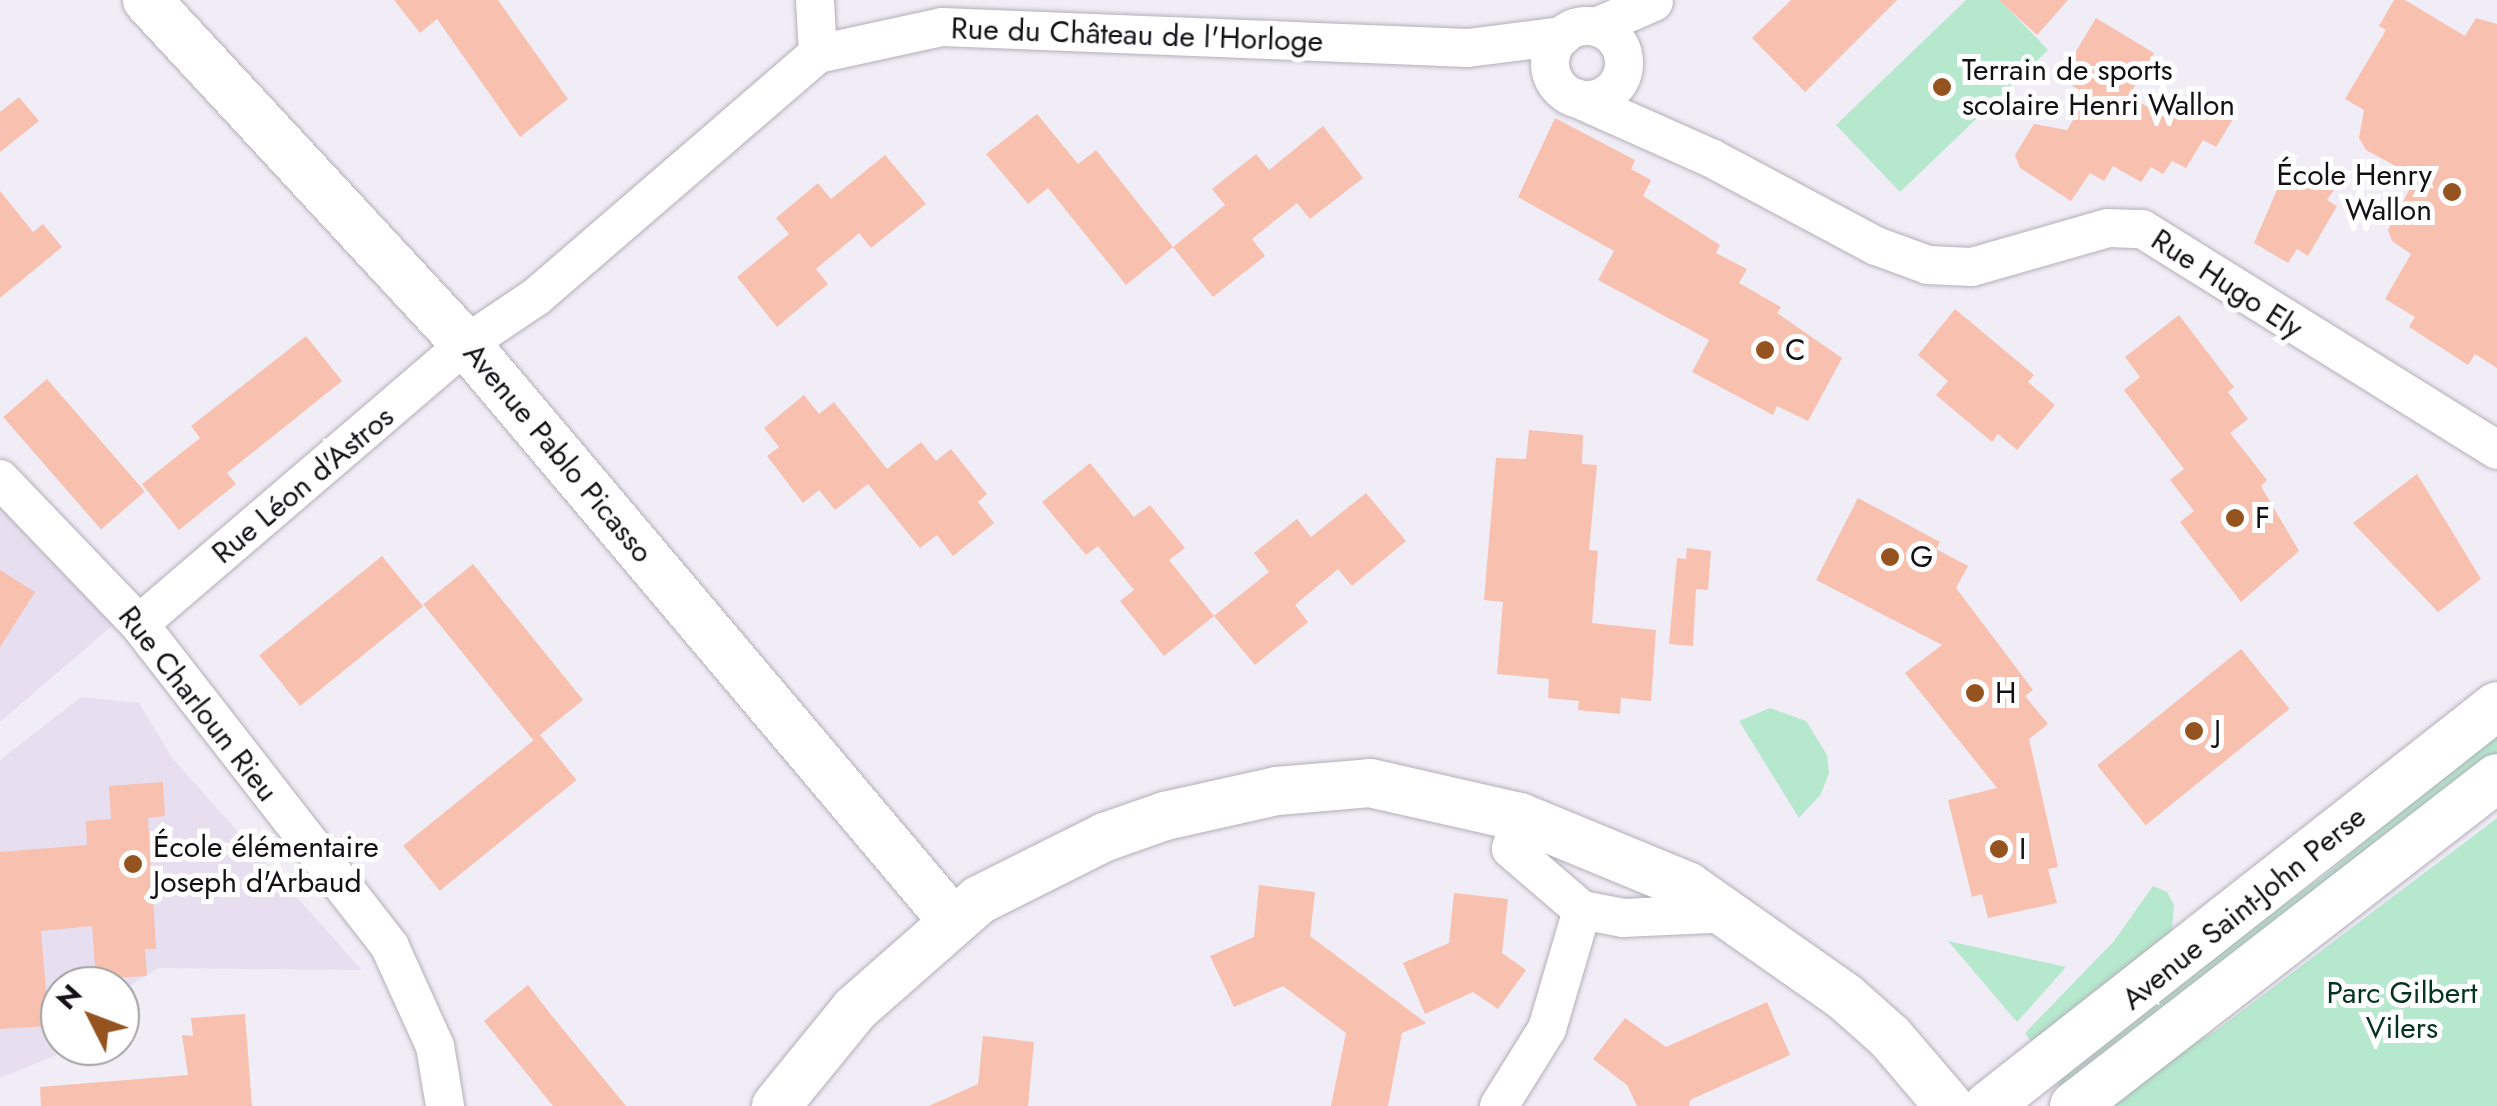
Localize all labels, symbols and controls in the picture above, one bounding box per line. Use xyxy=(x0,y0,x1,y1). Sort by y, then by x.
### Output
street label: Rue du Château de l'Horloge xyxy=(950,11,1324,59)
place label: Terrain de sports scolaire Henri Wallon xyxy=(1962,52,2235,122)
marker: Terrain de sports scolaire Henri Wallon xyxy=(1931,76,1953,98)
place label: École Henry Wallon xyxy=(2276,157,2432,228)
marker: École Henry Wallon xyxy=(2441,181,2463,203)
street label: Rue Hugo Ely xyxy=(2145,222,2309,346)
place label: C xyxy=(1785,332,1806,368)
street label: Avenue Pablo Picasso xyxy=(456,336,660,570)
marker: C xyxy=(1754,339,1776,361)
street label: Rue Léon d'Astros xyxy=(205,399,401,571)
place label: F xyxy=(2255,500,2270,536)
marker: F xyxy=(2224,507,2246,529)
place label: G xyxy=(1910,539,1933,575)
marker: G xyxy=(1879,546,1901,568)
street label: Rue Charloun Rieu xyxy=(111,599,285,809)
place label: H xyxy=(1995,675,2016,711)
marker: H xyxy=(1964,682,1986,704)
place label: J xyxy=(2214,713,2221,749)
marker: J xyxy=(2183,720,2205,742)
street label: Avenue Saint-John Perse xyxy=(2115,799,2373,1017)
place label: École élémentaire Joseph d'Arbaud xyxy=(153,829,379,900)
place label: I xyxy=(2019,831,2026,867)
marker: I xyxy=(1988,838,2010,860)
marker: École élémentaire Joseph d'Arbaud xyxy=(122,853,144,875)
north arrow xyxy=(40,966,140,1066)
text: N xyxy=(46,975,91,1019)
park label: Parc Gilbert Vilers xyxy=(2326,975,2478,1046)

